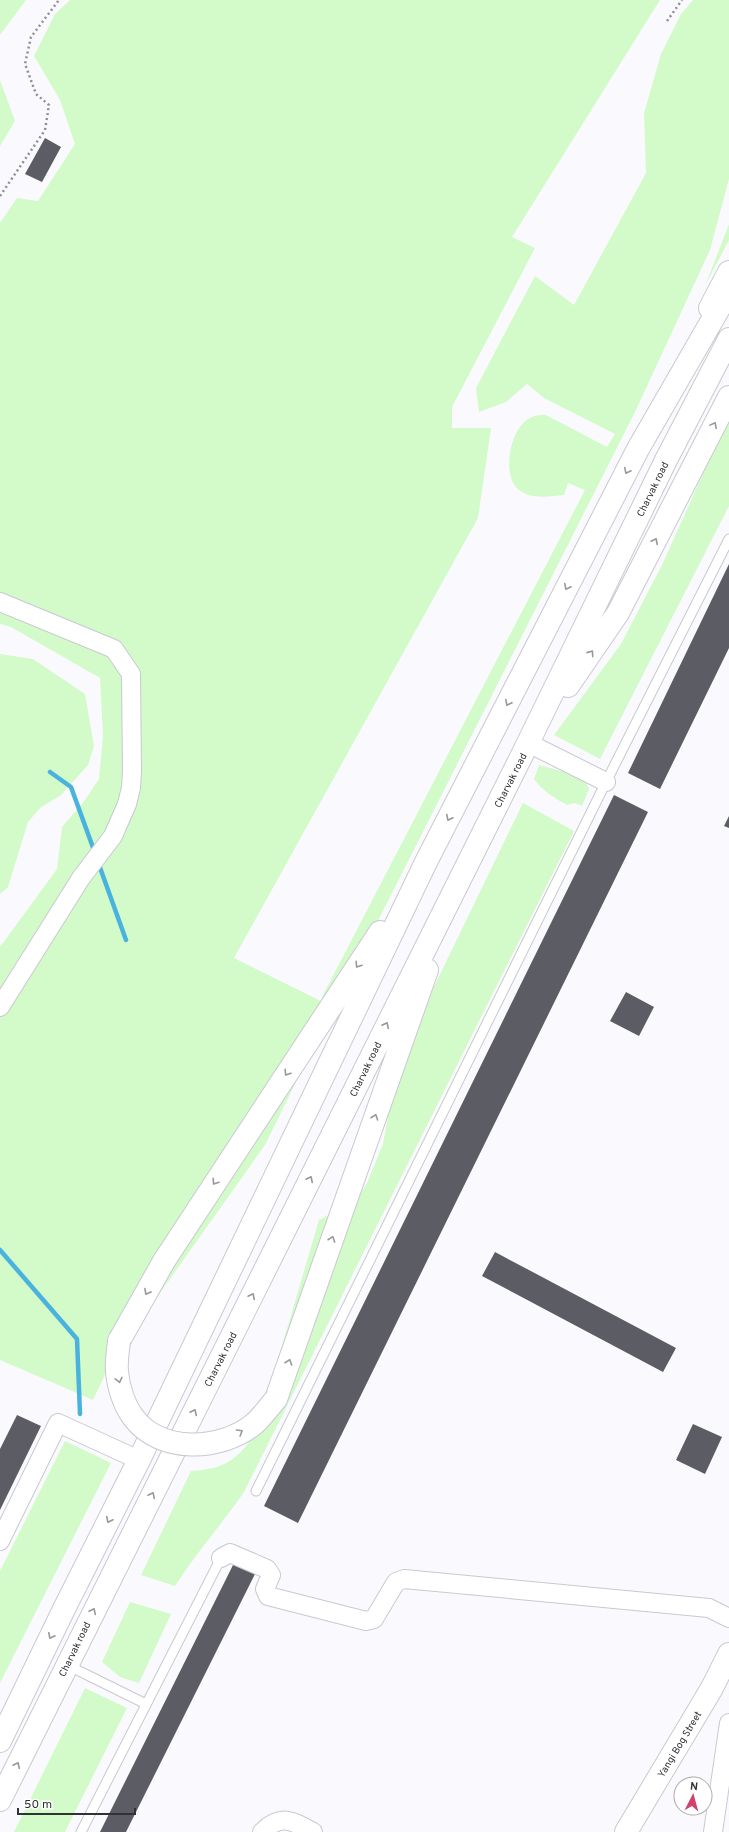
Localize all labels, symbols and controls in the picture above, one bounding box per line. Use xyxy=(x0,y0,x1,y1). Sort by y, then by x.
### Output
one-way arrow xyxy=(709,422,717,429)
street label: Charvak road xyxy=(634,460,672,519)
one-way arrow xyxy=(624,467,632,475)
one-way arrow xyxy=(650,537,658,545)
one-way arrow xyxy=(565,583,572,590)
one-way arrow xyxy=(586,650,594,657)
one-way arrow xyxy=(505,698,513,706)
street label: Charvak road xyxy=(492,751,531,810)
one-way arrow xyxy=(446,814,454,822)
one-way arrow xyxy=(355,961,363,968)
one-way arrow xyxy=(382,1022,389,1030)
street label: Charvak road xyxy=(347,1040,385,1099)
one-way arrow xyxy=(284,1069,291,1076)
one-way arrow xyxy=(371,1113,379,1120)
one-way arrow xyxy=(305,1176,313,1184)
one-way arrow xyxy=(213,1178,220,1185)
one-way arrow xyxy=(327,1236,336,1243)
one-way arrow xyxy=(144,1288,151,1295)
one-way arrow xyxy=(247,1292,255,1300)
street label: Charvak road xyxy=(202,1330,241,1389)
one-way arrow xyxy=(284,1359,293,1366)
one-way arrow xyxy=(114,1377,122,1383)
one-way arrow xyxy=(189,1409,196,1416)
one-way arrow xyxy=(236,1429,243,1437)
one-way arrow xyxy=(147,1491,155,1499)
one-way arrow xyxy=(106,1516,114,1523)
one-way arrow xyxy=(89,1607,96,1615)
street label: Charvak road xyxy=(56,1620,94,1679)
one-way arrow xyxy=(48,1632,56,1640)
street label: Yangi Bog Street xyxy=(655,1709,705,1780)
one-way arrow xyxy=(12,1762,20,1769)
north arrow xyxy=(673,1776,713,1816)
text: N xyxy=(689,1780,699,1794)
scale bar xyxy=(18,1790,135,1816)
text: 50 m xyxy=(24,1797,52,1813)

